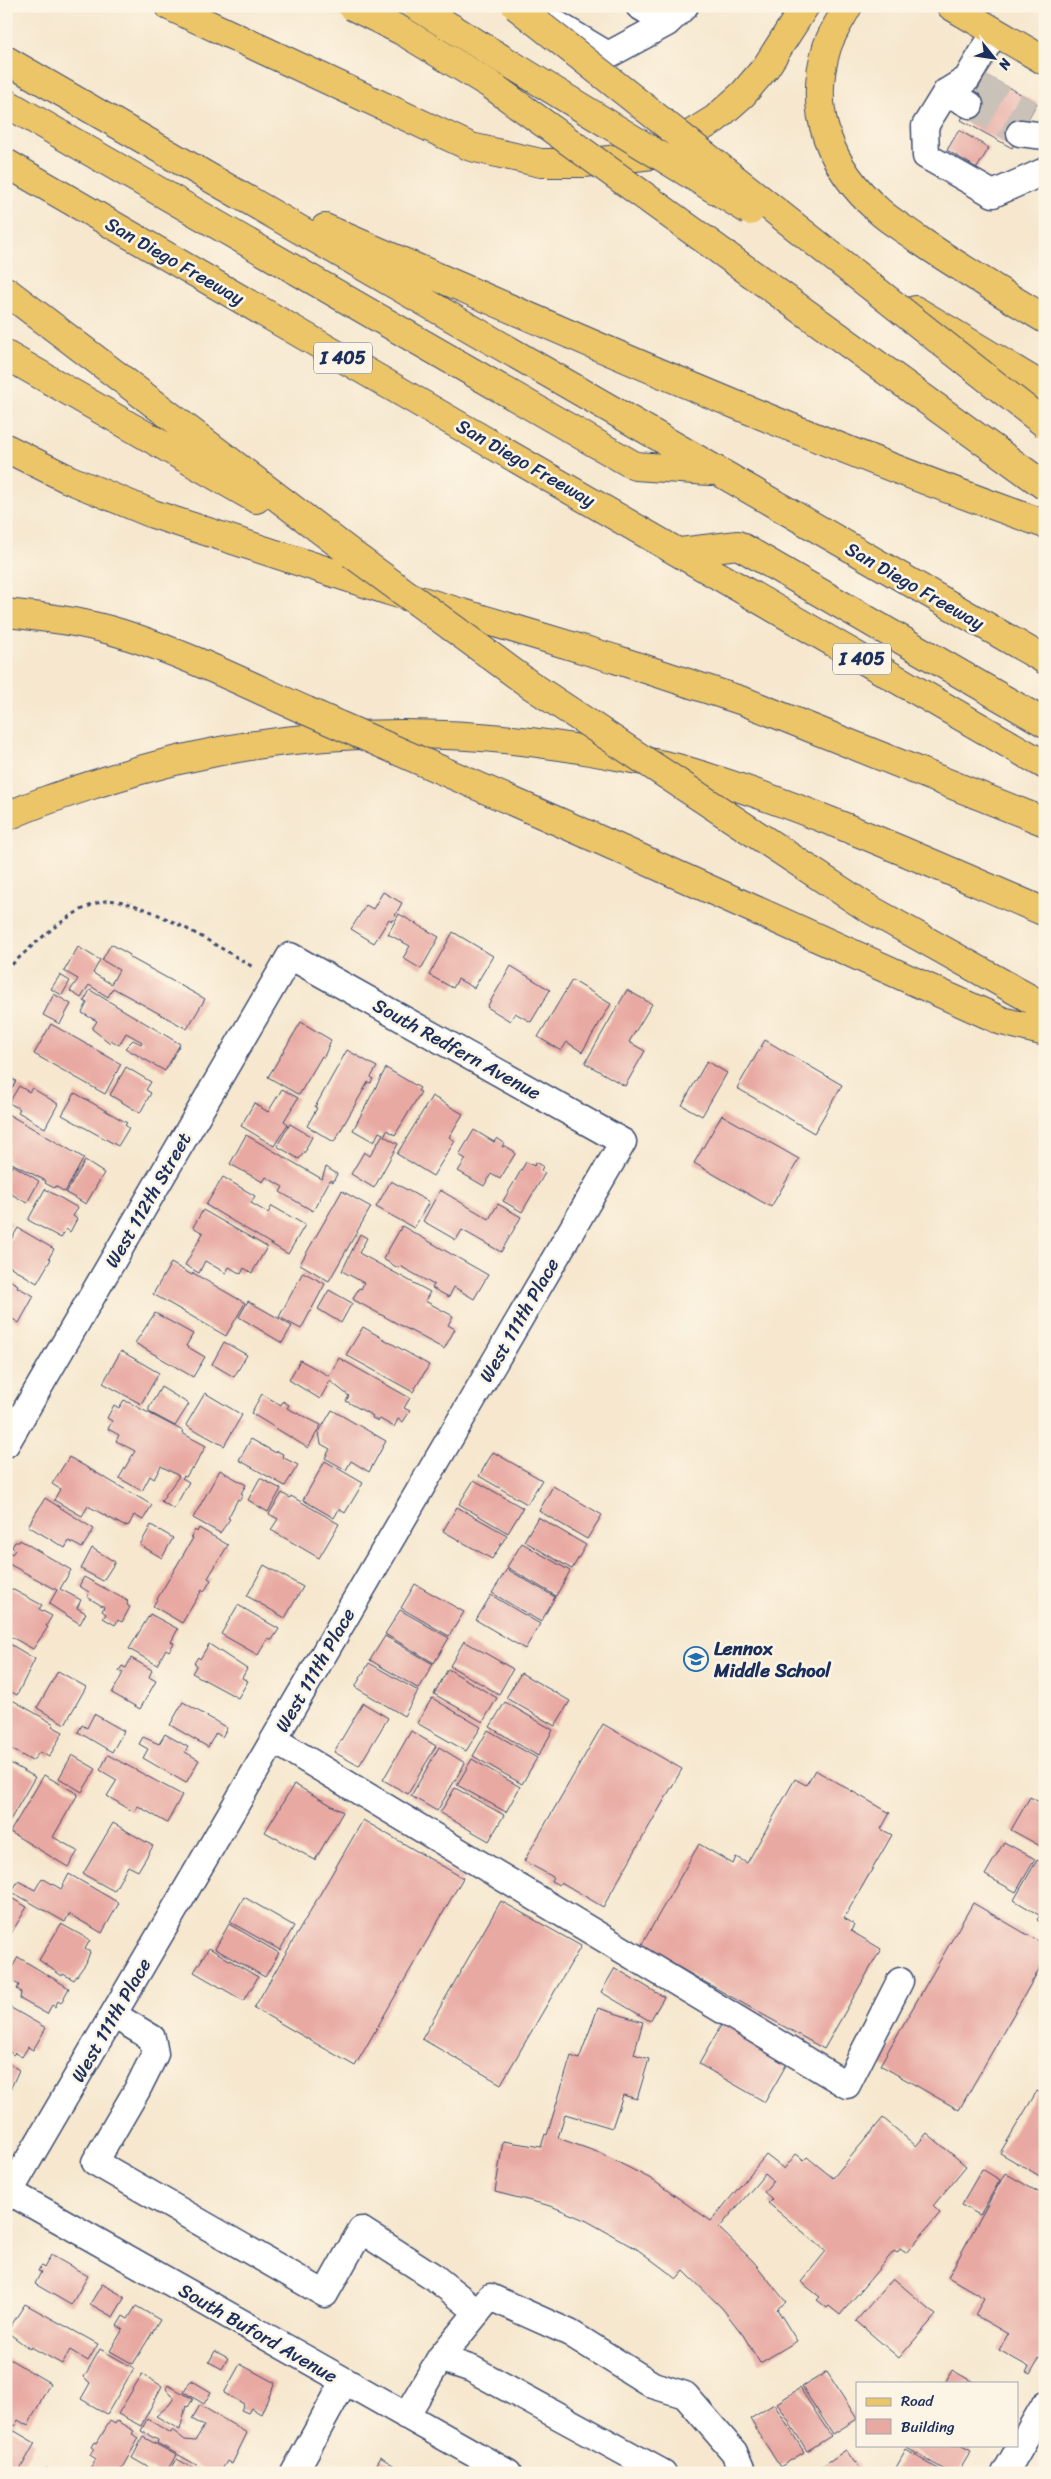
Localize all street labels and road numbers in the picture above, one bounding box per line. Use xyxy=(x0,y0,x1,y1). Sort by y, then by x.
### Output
street label: San Diego Freeway xyxy=(99,208,251,314)
road number: I 405 xyxy=(314,342,372,373)
street label: San Diego Freeway xyxy=(450,410,602,516)
street label: San Diego Freeway xyxy=(839,533,991,639)
road number: I 405 xyxy=(833,644,891,674)
street label: South Redfern Avenue xyxy=(367,989,547,1109)
street label: West 112th Street xyxy=(96,1126,200,1274)
street label: West 111th Place xyxy=(470,1251,568,1388)
street label: West 111th Place xyxy=(266,1601,364,1738)
street label: West 111th Place xyxy=(62,1951,160,2088)
street label: South Buford Avenue xyxy=(172,2274,344,2392)

